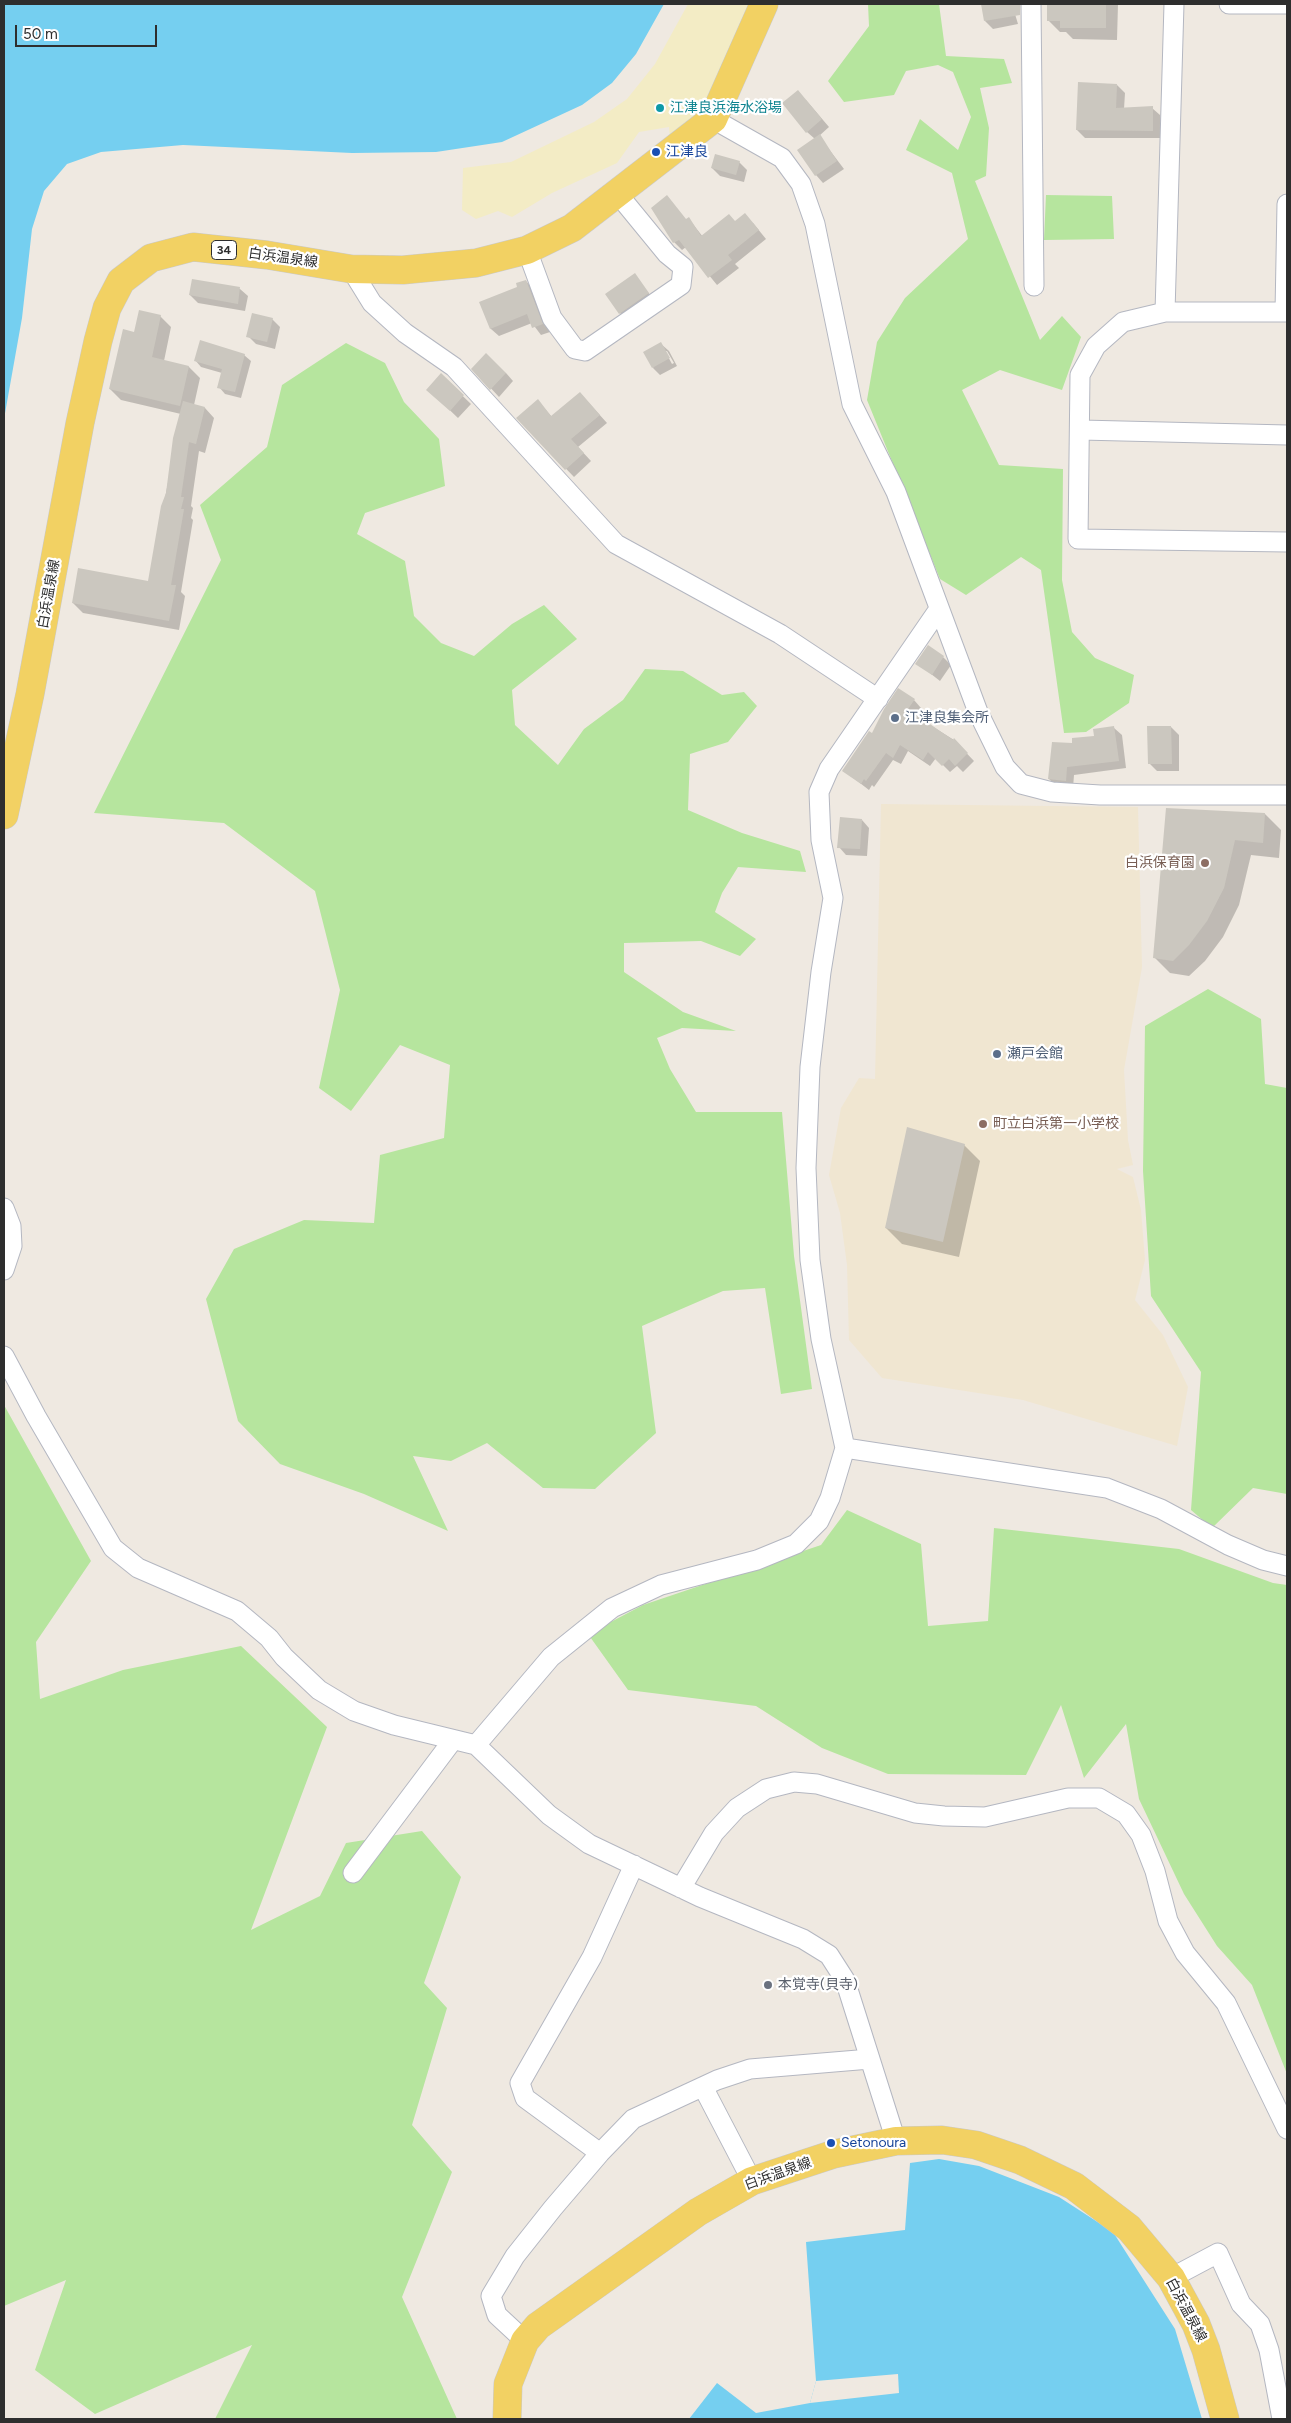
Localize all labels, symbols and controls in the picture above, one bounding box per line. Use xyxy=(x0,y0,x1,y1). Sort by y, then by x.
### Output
scale bar xyxy=(18,15,160,47)
text: 50 m xyxy=(23,25,58,43)
place label: 江津良浜海水浴場 xyxy=(670,100,782,116)
marker: 江津良浜海水浴場 xyxy=(654,102,666,114)
place label: 江津良 xyxy=(666,144,708,160)
marker: 江津良 xyxy=(650,146,662,158)
road number: 34 xyxy=(212,240,236,260)
street label: 白浜温泉線 xyxy=(247,245,319,271)
street label: 白浜温泉線 xyxy=(35,558,63,630)
place label: 江津良集会所 xyxy=(905,710,989,726)
marker: 江津良集会所 xyxy=(889,712,901,724)
place label: 白浜保育園 xyxy=(1125,855,1195,871)
marker: 白浜保育園 xyxy=(1199,857,1211,869)
place label: 瀬戸会館 xyxy=(1007,1046,1063,1062)
marker: 瀬戸会館 xyxy=(991,1048,1003,1060)
place label: 町立白浜第一小学校 xyxy=(993,1116,1119,1132)
marker: 町立白浜第一小学校 xyxy=(977,1118,989,1130)
place label: 本覚寺(貝寺) xyxy=(778,1977,858,1993)
marker: 本覚寺(貝寺) xyxy=(762,1979,774,1991)
place label: Setonoura xyxy=(841,2135,906,2151)
marker: Setonoura xyxy=(825,2137,837,2149)
street label: 白浜温泉線 xyxy=(742,2154,814,2194)
street label: 白浜温泉線 xyxy=(1162,2275,1210,2345)

